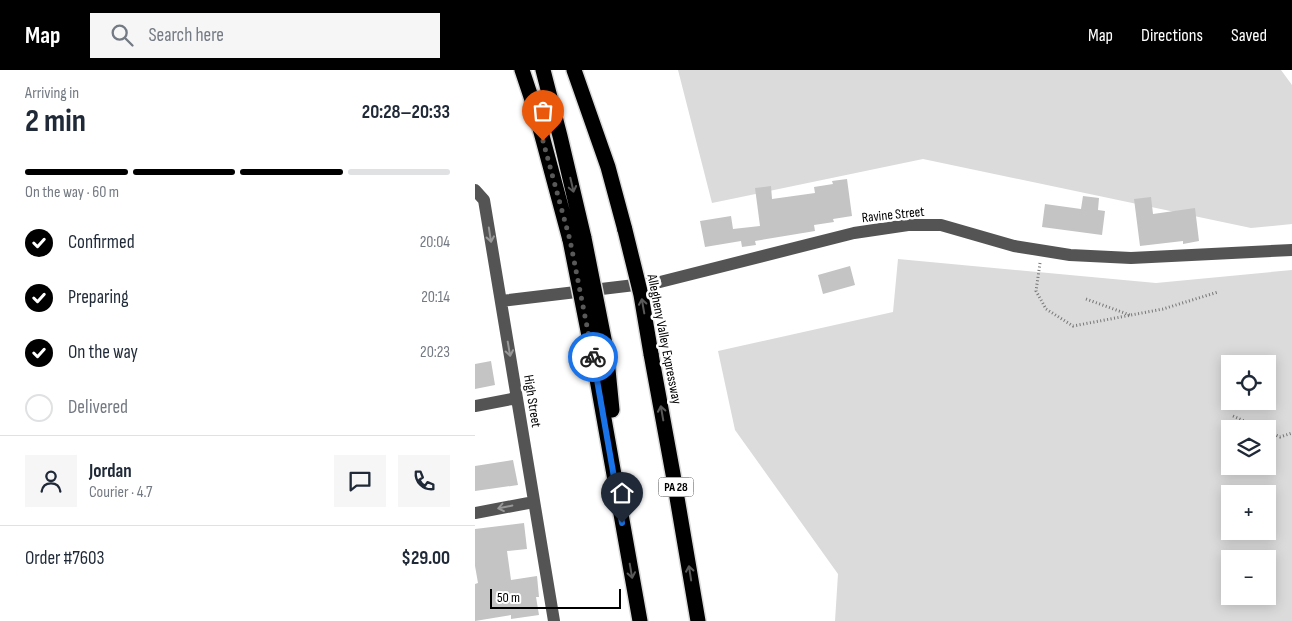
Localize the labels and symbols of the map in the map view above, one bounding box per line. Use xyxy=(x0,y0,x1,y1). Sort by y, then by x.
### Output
pin xyxy=(522,90,564,141)
one-way arrow xyxy=(568,177,577,193)
street label: Ravine Street xyxy=(861,203,925,226)
one-way arrow xyxy=(485,226,495,242)
street label: Allegheny Valley Expressway xyxy=(643,272,686,406)
one-way arrow xyxy=(637,298,647,314)
courier xyxy=(568,332,618,382)
one-way arrow xyxy=(504,341,514,357)
street label: High Street xyxy=(520,374,545,429)
one-way arrow xyxy=(657,405,667,421)
pin xyxy=(601,472,643,523)
road number: PA 28 xyxy=(659,478,693,497)
one-way arrow xyxy=(497,503,513,513)
one-way arrow xyxy=(626,563,636,579)
one-way arrow xyxy=(684,565,694,581)
scale bar xyxy=(490,586,621,609)

